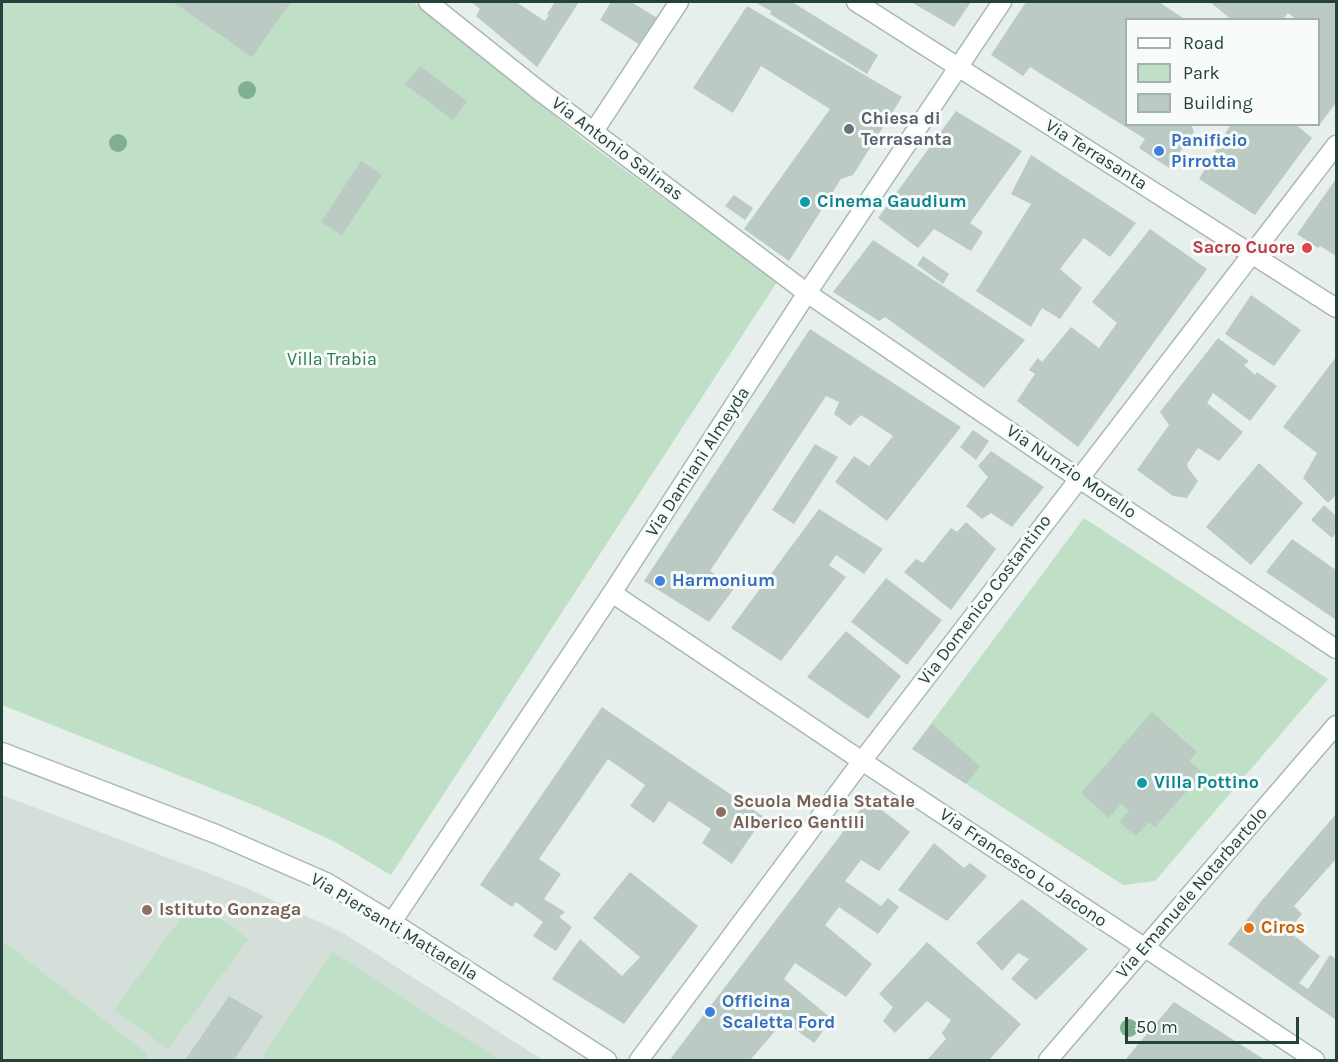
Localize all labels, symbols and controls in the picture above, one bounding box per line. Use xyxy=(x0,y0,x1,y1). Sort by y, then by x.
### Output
legend xyxy=(1125,18,1320,126)
text: Road xyxy=(1183,32,1224,54)
text: Park xyxy=(1183,62,1220,84)
street label: Via Antonio Salinas xyxy=(547,92,687,206)
text: Building xyxy=(1183,92,1253,114)
place label: Chiesa di Terrasanta xyxy=(861,108,952,150)
street label: Via Terrasanta xyxy=(1041,115,1151,195)
marker: Chiesa di Terrasanta xyxy=(842,122,856,136)
place label: Panificio Pirrotta xyxy=(1171,130,1247,172)
marker: Panificio Pirrotta xyxy=(1152,144,1166,158)
place label: Cinema Gaudium xyxy=(817,191,967,213)
marker: Cinema Gaudium xyxy=(798,195,812,209)
place label: Sacro Cuore xyxy=(1192,237,1295,259)
marker: Sacro Cuore xyxy=(1300,241,1314,255)
park label: Villa Trabia xyxy=(287,349,377,371)
street label: Via Damiani Almeyda xyxy=(641,383,755,541)
street label: Via Nunzio Morello xyxy=(1002,420,1140,524)
street label: Via Domenico Costantino xyxy=(914,511,1056,689)
place label: Harmonium xyxy=(672,570,775,592)
marker: Harmonium xyxy=(653,574,667,588)
place label: Villa Pottino xyxy=(1154,772,1259,794)
marker: Villa Pottino xyxy=(1135,776,1149,790)
place label: Scuola Media Statale Alberico Gentili xyxy=(733,791,915,834)
street label: Via Emanuele Notarbartolo xyxy=(1112,803,1272,983)
street label: Via Francesco Lo Jacono xyxy=(935,804,1111,932)
marker: Scuola Media Statale Alberico Gentili xyxy=(714,805,728,819)
street label: Via Piersanti Mattarella xyxy=(306,868,482,986)
place label: Istituto Gonzaga xyxy=(159,899,301,921)
marker: Istituto Gonzaga xyxy=(140,903,154,917)
place label: Ciros xyxy=(1261,917,1305,939)
marker: Ciros xyxy=(1242,921,1256,935)
place label: Officina Scaletta Ford xyxy=(722,991,835,1034)
marker: Officina Scaletta Ford xyxy=(703,1005,717,1019)
scale bar xyxy=(1128,1005,1302,1043)
text: 50 m xyxy=(1136,1016,1178,1038)

